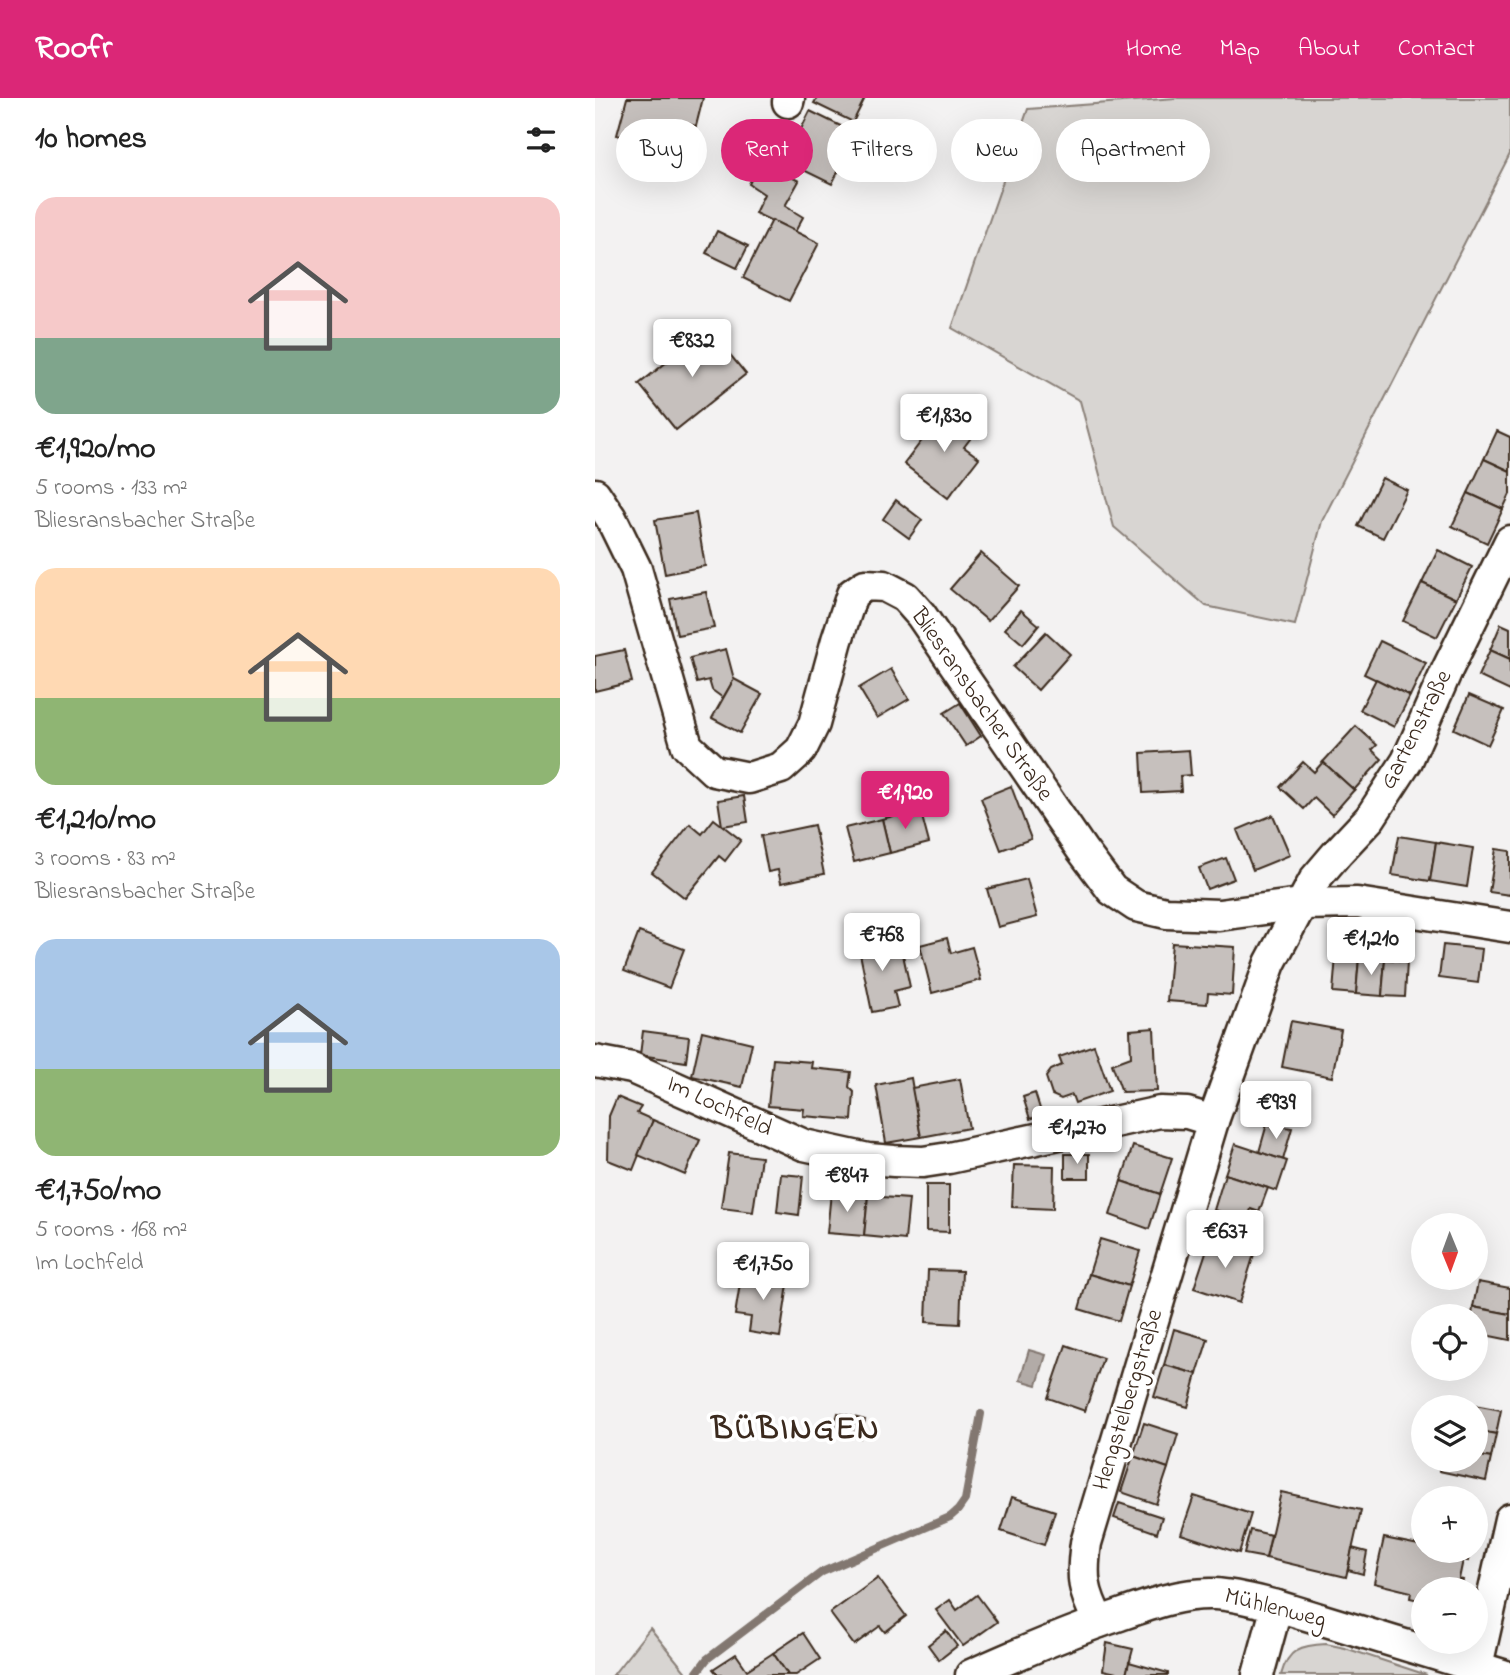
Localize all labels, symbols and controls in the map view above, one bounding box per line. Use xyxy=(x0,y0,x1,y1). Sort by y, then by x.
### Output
text: Roofr xyxy=(35,25,112,73)
text: Home xyxy=(1126,32,1182,67)
text: Map xyxy=(1220,32,1260,67)
text: About xyxy=(1298,32,1360,67)
text: Contact xyxy=(1398,32,1475,67)
text: 10 homes xyxy=(35,118,147,162)
chip: Buy xyxy=(616,119,707,182)
chip: Rent xyxy=(721,119,813,182)
chip: Filters xyxy=(827,119,937,182)
chip: New xyxy=(951,119,1042,182)
chip: Apartment xyxy=(1056,119,1210,182)
icon: filters xyxy=(522,121,560,159)
icon: home xyxy=(235,243,361,369)
pin: €832 xyxy=(651,320,733,379)
text: €832 xyxy=(669,325,715,358)
pin: €1,830 xyxy=(887,394,1001,454)
text: €1,830 xyxy=(916,400,972,433)
text: €1,920/mo xyxy=(35,428,156,472)
text: 5 rooms · 133 m² xyxy=(35,472,188,505)
text: Bliesransbacher Straße xyxy=(35,505,255,538)
street label: Bliesransbacher Straße xyxy=(900,600,1061,809)
icon: home xyxy=(235,614,361,740)
street label: Gartenstraße xyxy=(1372,664,1462,796)
pin: €1,920 xyxy=(848,772,962,831)
text: €1,920 xyxy=(877,777,933,810)
text: €1,210/mo xyxy=(35,799,156,843)
text: 3 rooms · 83 m² xyxy=(35,843,176,876)
text: Bliesransbacher Straße xyxy=(35,876,255,909)
pin: €768 xyxy=(841,914,923,973)
pin: €1,210 xyxy=(1314,918,1428,977)
text: €768 xyxy=(860,919,904,952)
text: €1,210 xyxy=(1343,923,1399,956)
icon: home xyxy=(235,985,361,1111)
street label: Im Lochfeld xyxy=(660,1067,778,1147)
pin: €939 xyxy=(1235,1082,1317,1141)
text: €939 xyxy=(1256,1087,1296,1120)
pin: €1,270 xyxy=(1020,1107,1134,1166)
text: €1,270 xyxy=(1048,1112,1106,1145)
pin: €847 xyxy=(806,1154,888,1214)
text: €847 xyxy=(825,1160,869,1193)
text: €1,750/mo xyxy=(35,1170,161,1214)
pin: €637 xyxy=(1184,1210,1266,1270)
north arrow xyxy=(1411,1213,1487,1290)
map controls xyxy=(1411,1213,1488,1654)
text: 5 rooms · 168 m² xyxy=(35,1214,187,1247)
text: €637 xyxy=(1202,1216,1248,1249)
pin: €1,750 xyxy=(706,1242,820,1302)
text: Im Lochfeld xyxy=(35,1247,143,1280)
text: €1,750 xyxy=(733,1248,793,1281)
button: locate xyxy=(1411,1304,1488,1381)
street label: Hengstelbergstraße xyxy=(1085,1305,1173,1495)
button: layers xyxy=(1411,1395,1488,1472)
district label: BÜBINGEN xyxy=(709,1407,881,1454)
button: + xyxy=(1411,1486,1488,1563)
button: − xyxy=(1411,1577,1488,1654)
street label: Mühlenweg xyxy=(1221,1579,1329,1639)

